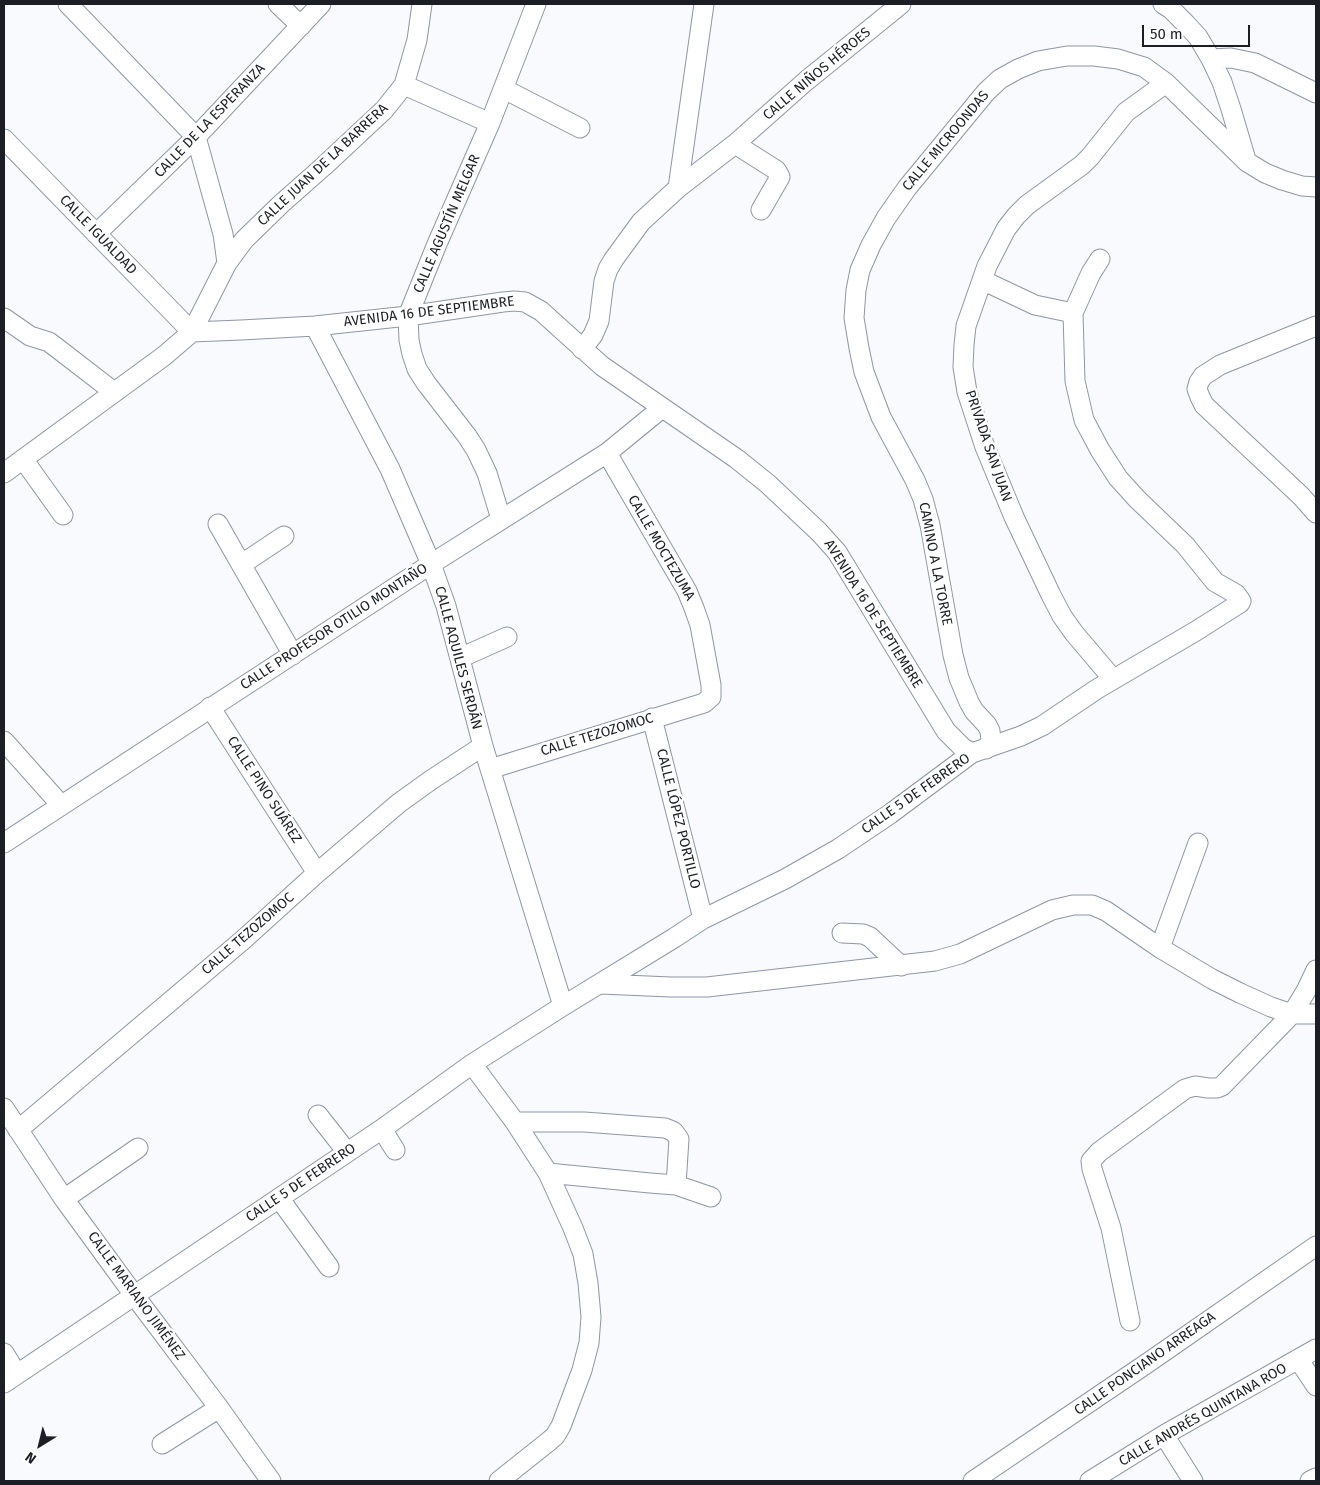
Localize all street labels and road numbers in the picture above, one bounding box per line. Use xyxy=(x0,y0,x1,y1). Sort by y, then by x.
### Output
street label: CALLE NIÑOS HÉROES xyxy=(760,24,874,124)
street label: CALLE DE LA ESPERANZA xyxy=(151,61,269,181)
street label: CALLE MICROONDAS xyxy=(899,87,993,195)
street label: CALLE JUAN DE LA BARRERA xyxy=(254,100,392,230)
street label: CALLE AGUSTÍN MELGAR xyxy=(410,152,484,296)
street label: CALLE IGUALDAD xyxy=(56,192,140,278)
street label: AVENIDA 16 DE SEPTIEMBRE xyxy=(343,293,515,331)
street label: PRIVADA SAN JUAN xyxy=(961,388,1015,504)
street label: CALLE MOCTEZUMA xyxy=(624,492,698,604)
street label: CAMINO A LA TORRE xyxy=(915,501,955,627)
street label: AVENIDA 16 DE SEPTIEMBRE xyxy=(820,537,926,691)
street label: CALLE PROFESOR OTILIO MONTAÑO xyxy=(237,560,431,694)
street label: CALLE AQUILES SERDÁN xyxy=(431,585,485,731)
street label: CALLE TEZOZOMOC xyxy=(539,710,655,760)
street label: CALLE PINO SUÁREZ xyxy=(223,733,305,847)
street label: CALLE LÓPEZ PORTILLO xyxy=(652,747,704,891)
street label: CALLE 5 DE FEBRERO xyxy=(858,750,974,838)
street label: CALLE TEZOZOMOC xyxy=(198,889,298,979)
street label: CALLE 5 DE FEBRERO xyxy=(243,1140,359,1226)
street label: CALLE MARIANO JIMÉNEZ xyxy=(84,1229,188,1363)
street label: CALLE PONCIANO ARREAGA xyxy=(1071,1309,1219,1419)
street label: CALLE ANDRÉS QUINTANA ROO xyxy=(1116,1360,1290,1470)

